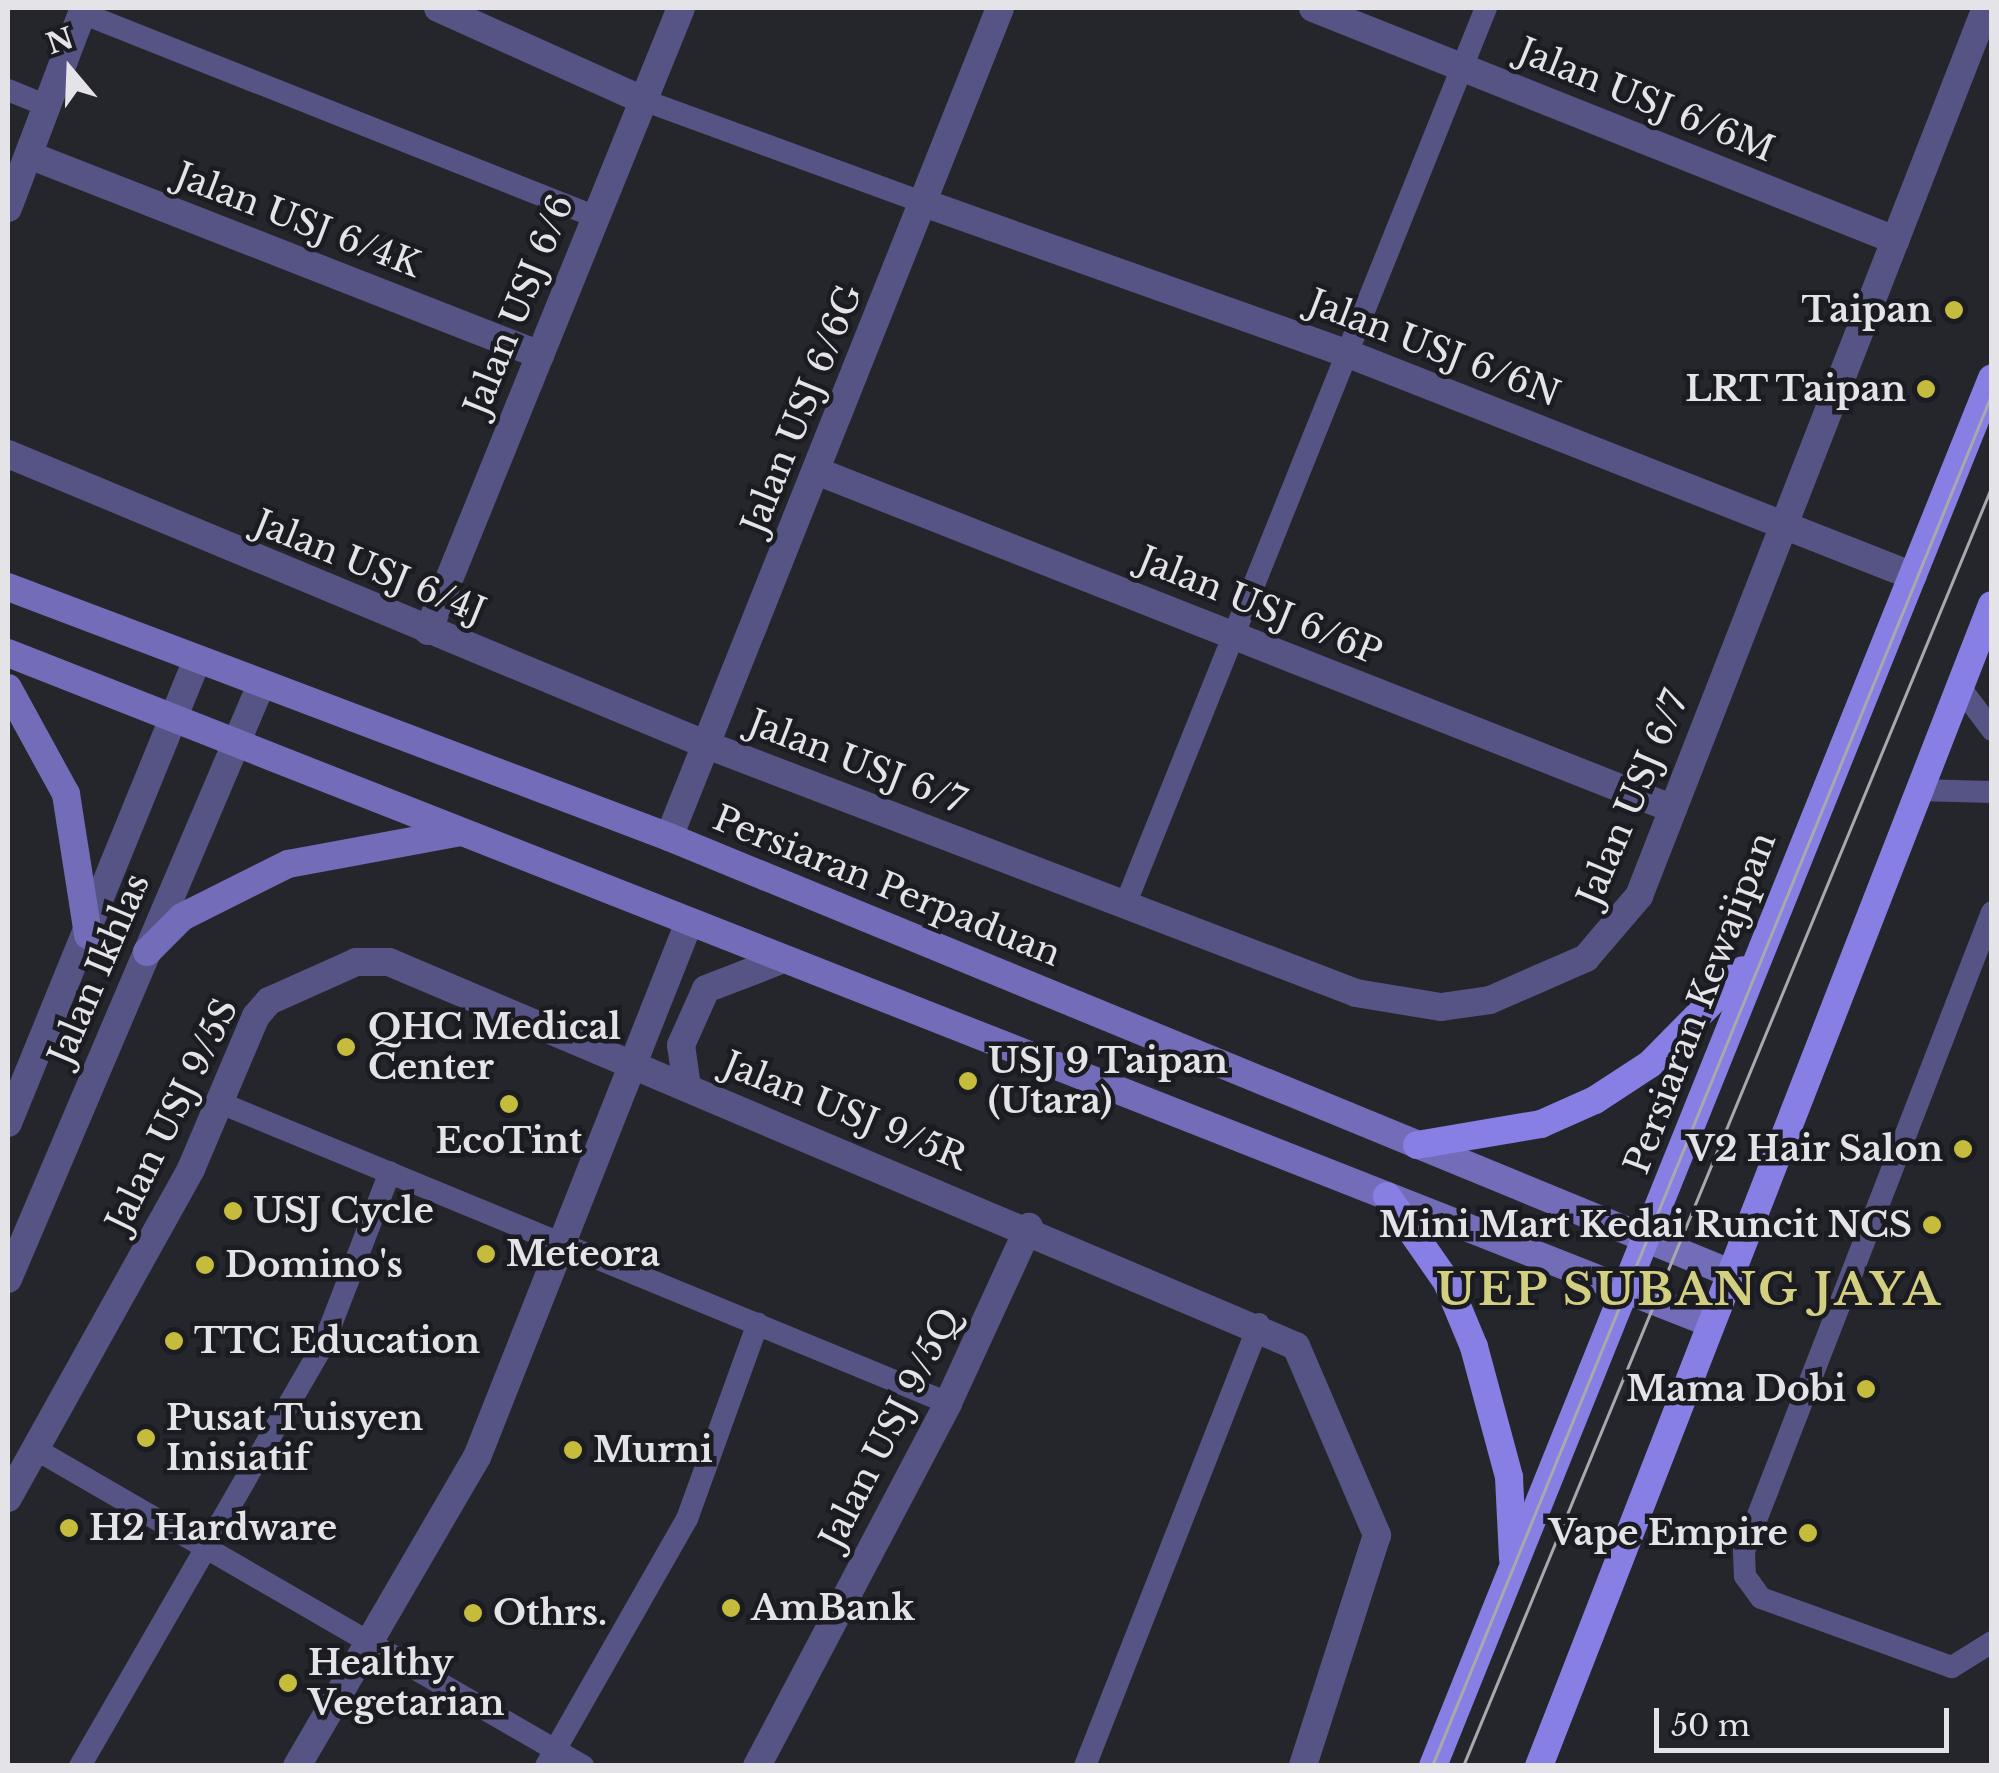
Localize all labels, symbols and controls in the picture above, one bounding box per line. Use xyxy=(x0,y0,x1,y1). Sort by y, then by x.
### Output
north arrow xyxy=(20,20,120,120)
text: N xyxy=(42,20,78,62)
street label: Jalan USJ 6/6M xyxy=(1512,29,1780,171)
street label: Jalan USJ 6/4K xyxy=(170,154,426,286)
street label: Jalan USJ 6/6 xyxy=(456,188,582,422)
street label: Jalan USJ 6/6G xyxy=(733,278,871,540)
street label: Jalan USJ 6/6N xyxy=(1302,281,1566,415)
place label: Taipan xyxy=(1802,289,1932,331)
marker: Taipan xyxy=(1941,297,1967,323)
place label: LRT Taipan xyxy=(1683,368,1906,410)
marker: LRT Taipan xyxy=(1915,378,1937,400)
street label: Jalan USJ 6/4J xyxy=(248,502,492,632)
street label: Jalan USJ 6/6P xyxy=(1132,538,1388,674)
street label: Jalan USJ 6/7 xyxy=(1569,684,1697,912)
street label: Jalan USJ 6/7 xyxy=(742,701,972,823)
street label: Persiaran Perpaduan xyxy=(707,797,1067,975)
street label: Persiaran Kewajipan xyxy=(1616,826,1784,1180)
street label: Jalan Ikhlas xyxy=(40,867,158,1071)
street label: Jalan USJ 9/5S xyxy=(97,992,247,1238)
place label: QHC Medical Center xyxy=(368,1006,621,1088)
marker: QHC Medical Center xyxy=(333,1034,359,1060)
place label: USJ 9 Taipan (Utara) xyxy=(988,1040,1229,1122)
street label: Jalan USJ 9/5R xyxy=(717,1043,973,1179)
marker: USJ 9 Taipan (Utara) xyxy=(957,1070,979,1092)
marker: EcoTint xyxy=(498,1093,520,1115)
place label: EcoTint xyxy=(436,1120,582,1162)
place label: V2 Hair Salon xyxy=(1686,1128,1943,1170)
marker: V2 Hair Salon xyxy=(1952,1138,1974,1160)
place label: USJ Cycle xyxy=(253,1190,434,1232)
marker: USJ Cycle xyxy=(222,1200,244,1222)
place label: Mini Mart Kedai Runcit NCS xyxy=(1379,1204,1912,1246)
marker: Mini Mart Kedai Runcit NCS xyxy=(1921,1214,1943,1236)
place label: Meteora xyxy=(506,1233,660,1275)
marker: Meteora xyxy=(475,1243,497,1265)
place label: Domino's xyxy=(225,1244,403,1286)
marker: Domino's xyxy=(194,1254,216,1276)
district label: UEP SUBANG JAYA xyxy=(1435,1263,1943,1317)
street label: Jalan USJ 9/5Q xyxy=(811,1301,969,1555)
place label: TTC Education xyxy=(194,1320,480,1362)
marker: TTC Education xyxy=(163,1330,185,1352)
place label: Mama Dobi xyxy=(1626,1368,1846,1410)
marker: Mama Dobi xyxy=(1855,1378,1877,1400)
place label: Pusat Tuisyen Inisiatif xyxy=(166,1397,424,1479)
marker: Pusat Tuisyen Inisiatif xyxy=(135,1427,157,1449)
place label: Murni xyxy=(593,1429,713,1471)
marker: Murni xyxy=(562,1439,584,1461)
place label: H2 Hardware xyxy=(89,1507,337,1549)
place label: Vape Empire xyxy=(1549,1512,1788,1554)
marker: H2 Hardware xyxy=(58,1517,80,1539)
marker: Vape Empire xyxy=(1797,1522,1819,1544)
place label: AmBank xyxy=(751,1587,915,1629)
place label: Othrs. xyxy=(493,1592,607,1634)
marker: AmBank xyxy=(720,1597,742,1619)
marker: Othrs. xyxy=(462,1602,484,1624)
place label: Healthy Vegetarian xyxy=(308,1642,504,1724)
marker: Healthy Vegetarian xyxy=(277,1672,299,1694)
scale bar xyxy=(1659,1688,1954,1750)
text: 50 m xyxy=(1671,1707,1750,1744)

